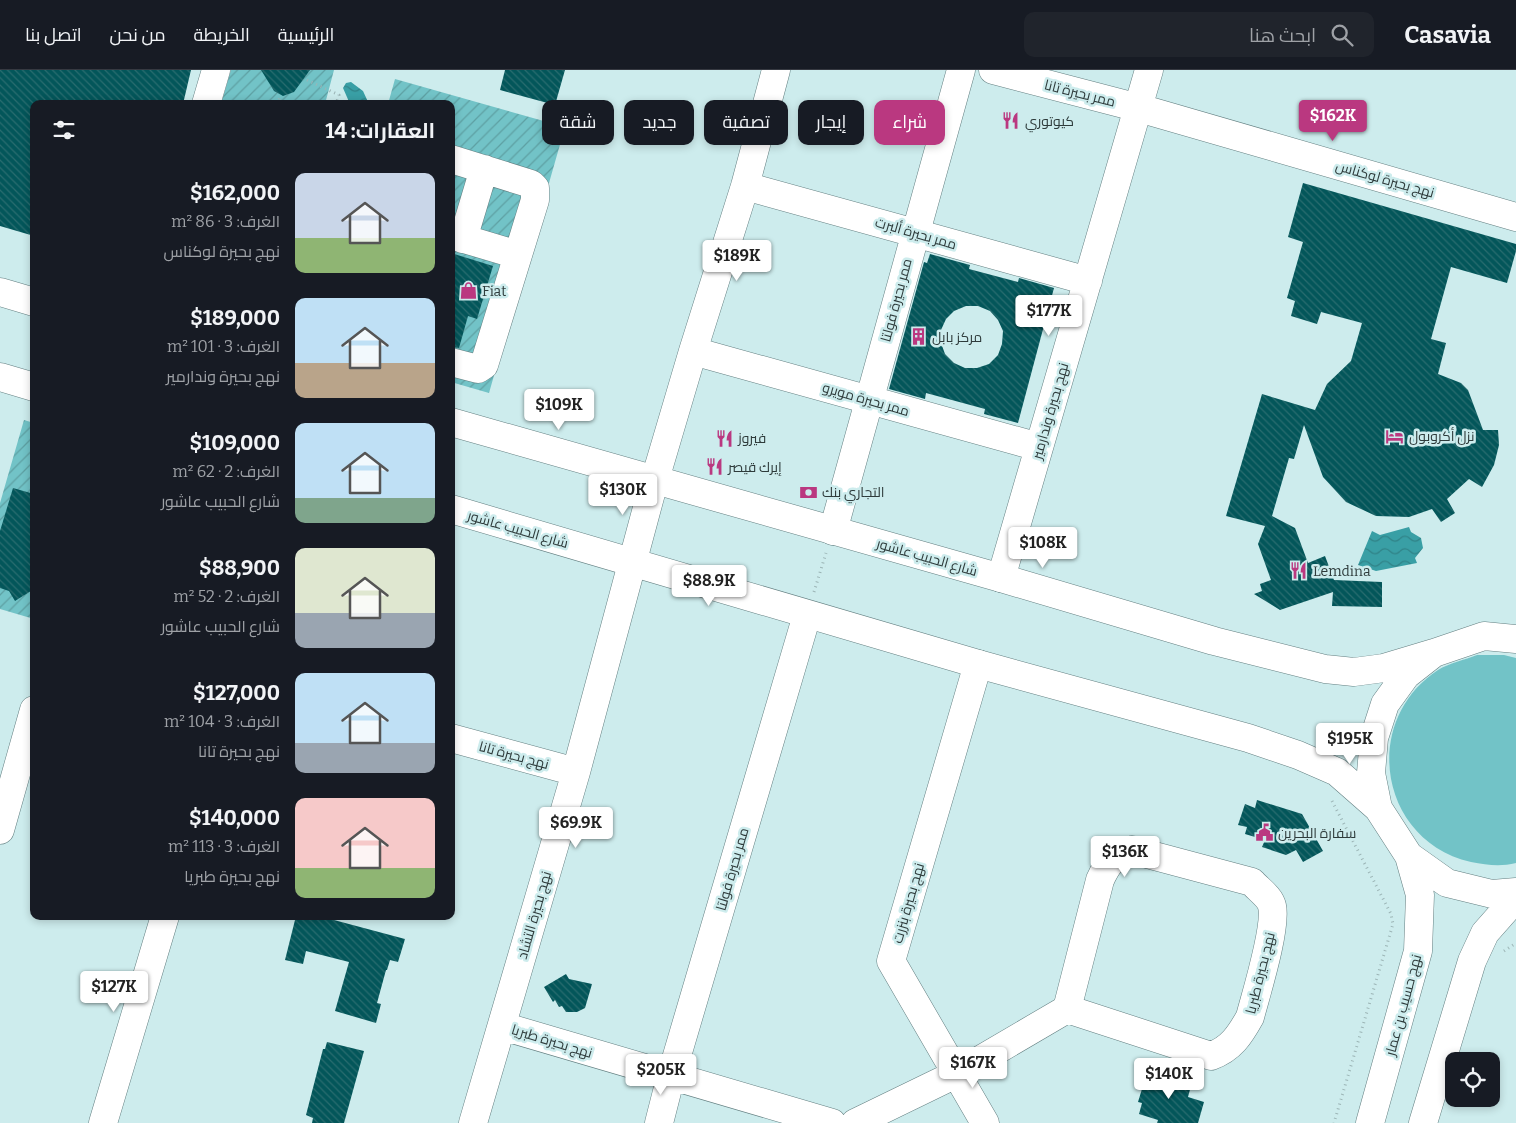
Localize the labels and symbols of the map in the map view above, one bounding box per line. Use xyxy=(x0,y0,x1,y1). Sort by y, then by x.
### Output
street label: ممر بحيرة تانا xyxy=(1043,76,1117,111)
pin: $162K xyxy=(1298,100,1368,142)
restaurant icon: كيوتوري xyxy=(1001,111,1021,131)
place label: كيوتوري xyxy=(1025,113,1074,133)
street label: نهج بحيرة لوكناس xyxy=(1334,157,1436,202)
street label: ممر بحيرة ألبرت xyxy=(873,213,959,253)
pin: $189K xyxy=(702,240,772,282)
street label: ممر بحيرة فولتا xyxy=(877,257,916,344)
shop icon: Fiat xyxy=(458,281,478,301)
place label: Fiat xyxy=(482,283,506,300)
pin: $177K xyxy=(1014,294,1084,337)
building icon: مركز بابل xyxy=(908,327,928,347)
place label: مركز بابل xyxy=(932,329,982,346)
street label: نهج بحيرة وندارمير xyxy=(1028,361,1072,462)
street label: ممر بحيرة مويرو xyxy=(820,379,911,420)
pin: $109K xyxy=(524,388,594,431)
hotel icon: نزل أكروبول xyxy=(1385,426,1405,446)
place label: نزل أكروبول xyxy=(1409,427,1475,445)
restaurant icon: فيروز xyxy=(714,428,734,448)
place label: فيروز xyxy=(737,430,766,447)
restaurant icon: إيرك قيصر xyxy=(704,457,724,477)
place label: إيرك قيصر xyxy=(727,459,782,476)
pin: $130K xyxy=(588,474,658,516)
bank icon: التجاري بنك xyxy=(798,482,818,502)
place label: التجاري بنك xyxy=(822,484,885,504)
street label: شارع الحبيب عاشور xyxy=(464,507,570,552)
pin: $108K xyxy=(1008,526,1078,569)
street label: شارع الحبيب عاشور xyxy=(873,535,979,580)
restaurant icon: Lemdina xyxy=(1289,561,1309,581)
place label: Lemdina xyxy=(1313,563,1371,580)
pin: $88.9K xyxy=(668,564,750,607)
pin: $195K xyxy=(1315,722,1385,765)
street label: نهج بحيرة تانا xyxy=(477,738,551,773)
pin: $69.9K xyxy=(535,806,617,849)
public building icon: سفارة البحرين xyxy=(1254,823,1274,843)
place label: سفارة البحرين xyxy=(1278,825,1356,842)
street label: ممر بحيرة فولتا xyxy=(713,826,752,913)
pin: $136K xyxy=(1090,836,1160,878)
street label: نهج بحيرة بنزرت xyxy=(889,861,928,945)
street label: نهج بحيرة التشاد xyxy=(514,869,555,961)
street label: نهج بحيرة طبريا xyxy=(1242,930,1279,1016)
street label: نهج حسيب بن عمار xyxy=(1381,952,1425,1059)
pin: $127K xyxy=(79,970,149,1013)
street label: نهج بحيرة طبريا xyxy=(509,1021,594,1062)
pin: $167K xyxy=(938,1046,1008,1089)
pin: $205K xyxy=(626,1054,696,1096)
pin: $140K xyxy=(1134,1058,1204,1100)

